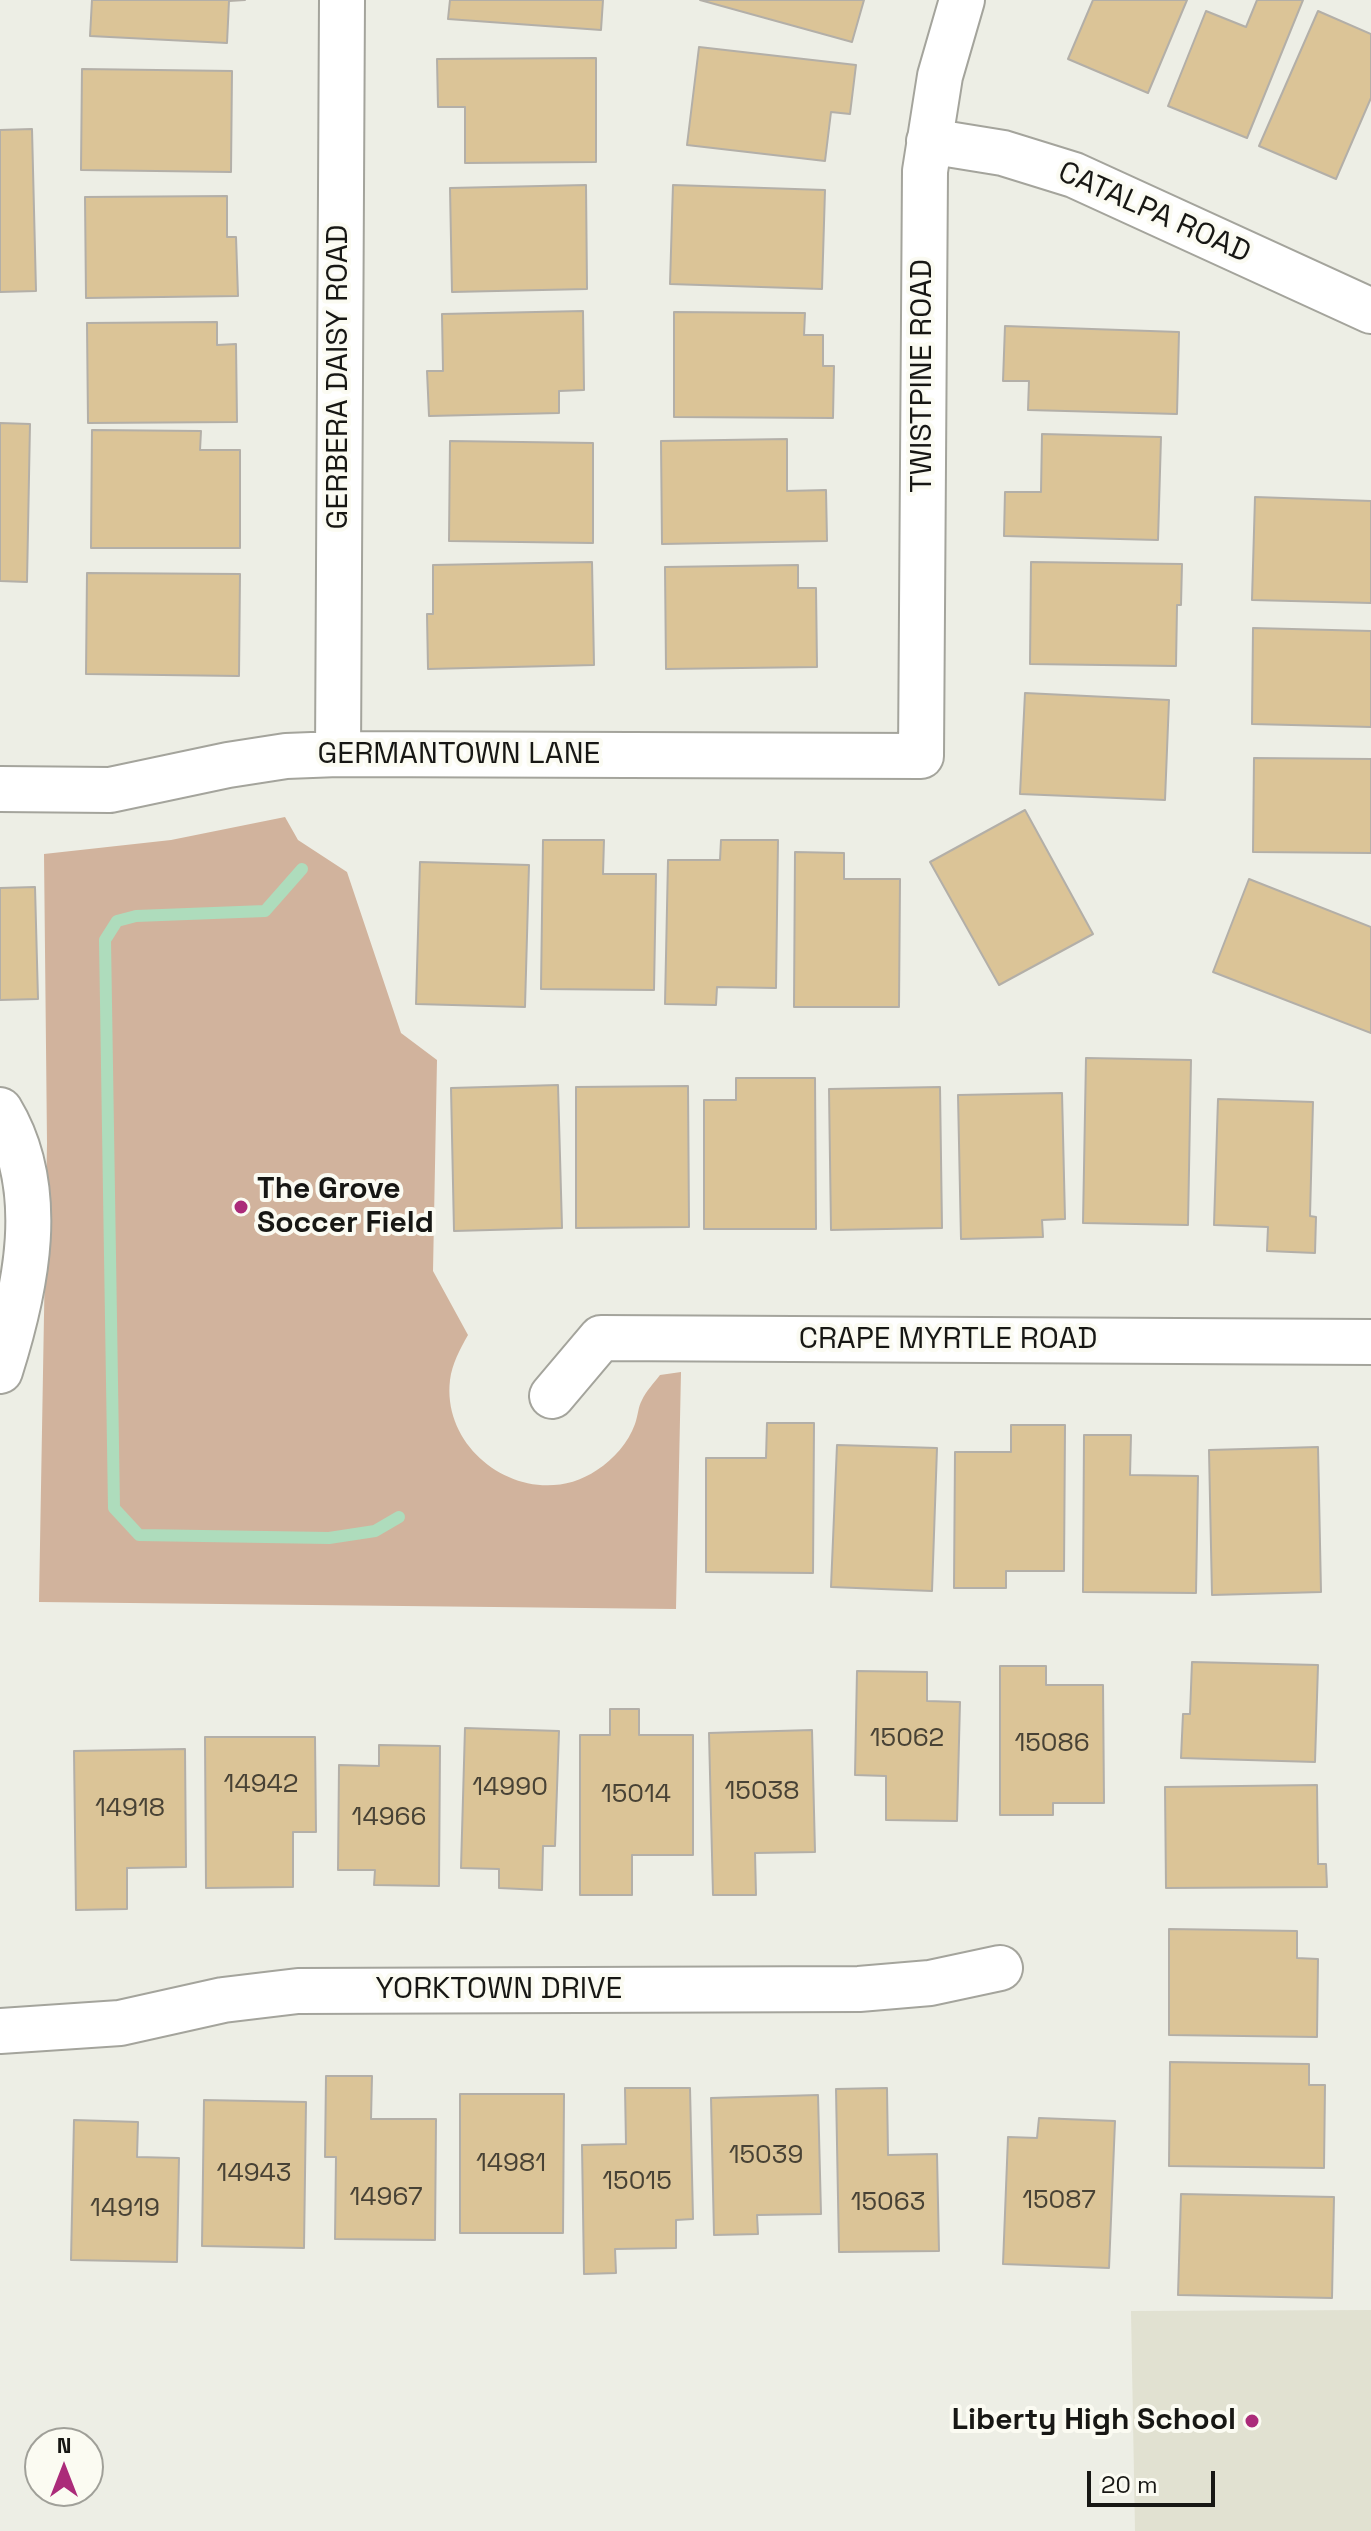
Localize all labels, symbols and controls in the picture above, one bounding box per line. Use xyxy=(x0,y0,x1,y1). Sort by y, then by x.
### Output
street label: CATALPA ROAD xyxy=(1052,154,1256,272)
street label: GERBERA DAISY ROAD xyxy=(321,225,357,529)
street label: TWISTPINE ROAD xyxy=(905,259,941,493)
street label: GERMANTOWN LANE xyxy=(318,737,600,773)
place label: The Grove Soccer Field xyxy=(257,1172,434,1242)
marker: The Grove Soccer Field xyxy=(232,1198,250,1216)
street label: CRAPE MYRTLE ROAD xyxy=(799,1322,1097,1358)
house number: 15062 xyxy=(870,1723,944,1755)
house number: 15086 xyxy=(1014,1728,1090,1760)
house number: 14942 xyxy=(224,1769,298,1801)
house number: 14990 xyxy=(472,1772,548,1804)
house number: 15038 xyxy=(724,1776,800,1808)
house number: 15014 xyxy=(601,1779,671,1811)
house number: 14918 xyxy=(95,1793,165,1825)
house number: 14966 xyxy=(352,1802,426,1834)
street label: YORKTOWN DRIVE xyxy=(376,1972,622,2008)
house number: 15039 xyxy=(729,2140,803,2172)
house number: 14981 xyxy=(476,2148,546,2180)
house number: 14943 xyxy=(217,2158,291,2190)
house number: 15015 xyxy=(602,2166,672,2198)
house number: 14967 xyxy=(349,2182,423,2214)
house number: 15087 xyxy=(1022,2185,1096,2217)
house number: 15063 xyxy=(851,2187,925,2219)
house number: 14919 xyxy=(90,2193,160,2225)
place label: Liberty High School xyxy=(952,2403,1236,2439)
marker: Liberty High School xyxy=(1243,2412,1261,2430)
north arrow xyxy=(24,2427,104,2507)
text: N xyxy=(57,2431,71,2459)
scale bar xyxy=(1091,2455,1219,2505)
text: 20 m xyxy=(1101,2469,1158,2500)

